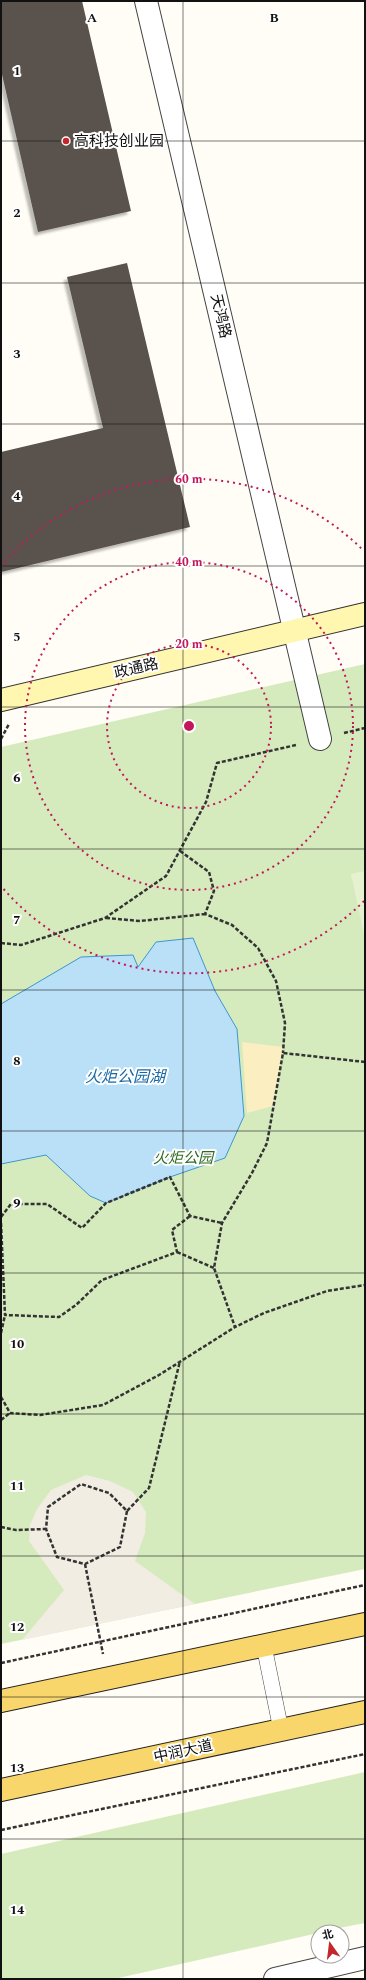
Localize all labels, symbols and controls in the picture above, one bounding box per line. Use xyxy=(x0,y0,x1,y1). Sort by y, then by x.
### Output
text: A xyxy=(87,8,97,28)
text: B xyxy=(269,8,279,28)
text: 1 xyxy=(13,61,21,81)
place label: 高科技创业园 xyxy=(74,130,164,153)
marker: 高科技创业园 xyxy=(61,136,71,146)
text: 2 xyxy=(13,203,21,223)
street label: 天鸿路 xyxy=(204,292,237,341)
text: 3 xyxy=(13,344,21,364)
text: 60 m xyxy=(175,470,203,489)
text: 4 xyxy=(13,486,21,506)
text: 40 m xyxy=(175,553,203,572)
text: 5 xyxy=(13,627,21,647)
text: 20 m xyxy=(175,635,203,654)
street label: 政通路 xyxy=(112,652,161,685)
centre of rings xyxy=(182,719,196,733)
text: 6 xyxy=(13,768,21,788)
text: 7 xyxy=(13,910,21,930)
text: 8 xyxy=(13,1051,21,1071)
water label: 火炬公园湖 xyxy=(85,1065,168,1089)
park label: 火炬公园 xyxy=(153,1147,215,1170)
text: 9 xyxy=(13,1193,21,1213)
text: 10 xyxy=(10,1334,24,1354)
text: 11 xyxy=(10,1476,24,1496)
text: 12 xyxy=(10,1617,24,1637)
street label: 中润大道 xyxy=(151,1734,215,1769)
text: 13 xyxy=(10,1758,24,1778)
text: 14 xyxy=(10,1900,25,1920)
north arrow xyxy=(310,1924,350,1964)
text: 北 xyxy=(320,1925,335,1944)

